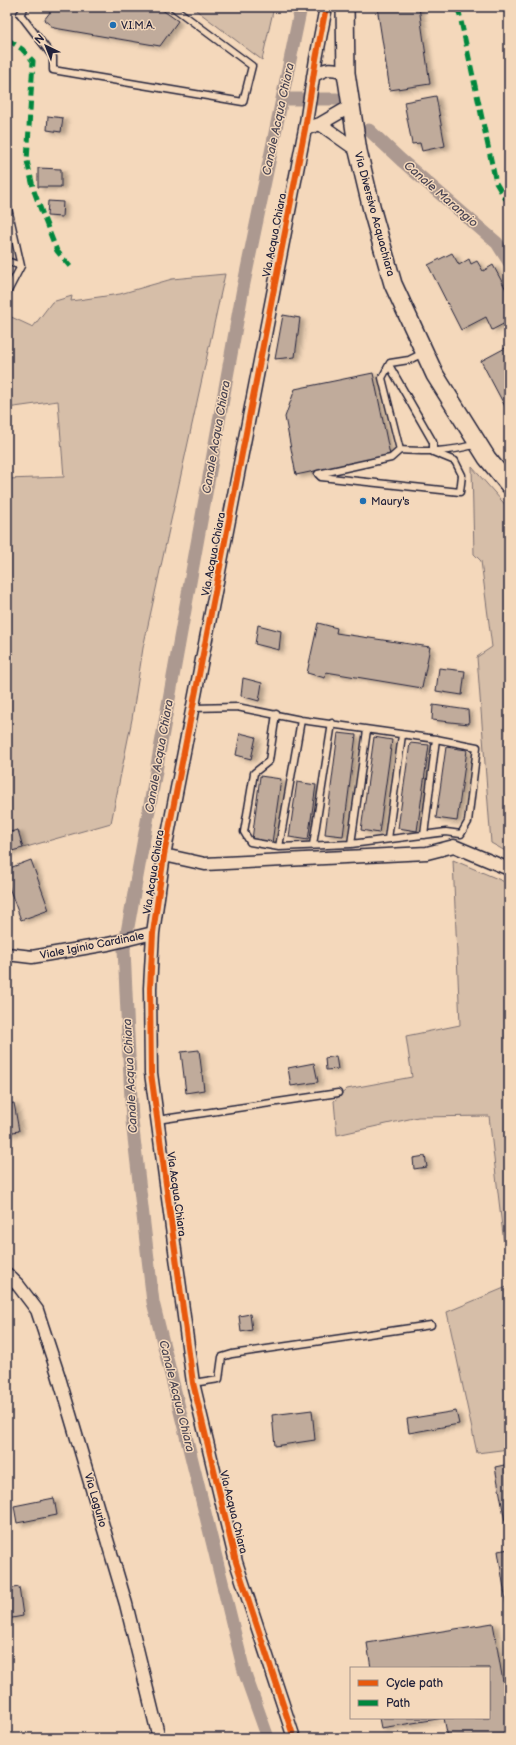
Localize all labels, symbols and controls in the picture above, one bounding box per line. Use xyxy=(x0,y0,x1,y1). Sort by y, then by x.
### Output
place label: V.I.M.A. xyxy=(121,19,155,32)
marker: V.I.M.A. xyxy=(108,20,118,30)
north arrow xyxy=(26,26,66,66)
text: N xyxy=(32,31,47,47)
water label: Canale Acqua Chiara xyxy=(259,61,298,177)
street label: Via Diversivo Acquachiara xyxy=(352,150,397,278)
water label: Canale Marangio xyxy=(401,158,481,231)
street label: Via Acqua Chiara xyxy=(260,192,289,278)
water label: Canale Acqua Chiara xyxy=(199,379,234,495)
place label: Maury's xyxy=(371,495,410,508)
marker: Maury's xyxy=(358,496,368,506)
street label: Via Acqua Chiara xyxy=(199,511,228,597)
water label: Canale Acqua Chiara xyxy=(142,698,177,814)
street label: Via Acqua Chiara xyxy=(140,829,167,915)
street label: Viale Iginio Cardinale xyxy=(39,929,146,962)
water label: Canale Acqua Chiara xyxy=(120,1018,141,1134)
street label: Via Acqua Chiara xyxy=(164,1151,189,1237)
water label: Canale Acqua Chiara xyxy=(155,1339,198,1454)
street label: Via Acqua Chiara xyxy=(217,1469,250,1555)
street label: Via Lagurio xyxy=(82,1471,109,1529)
legend xyxy=(350,1667,490,1719)
text: Cycle path xyxy=(386,1676,443,1691)
text: Path xyxy=(386,1696,411,1711)

